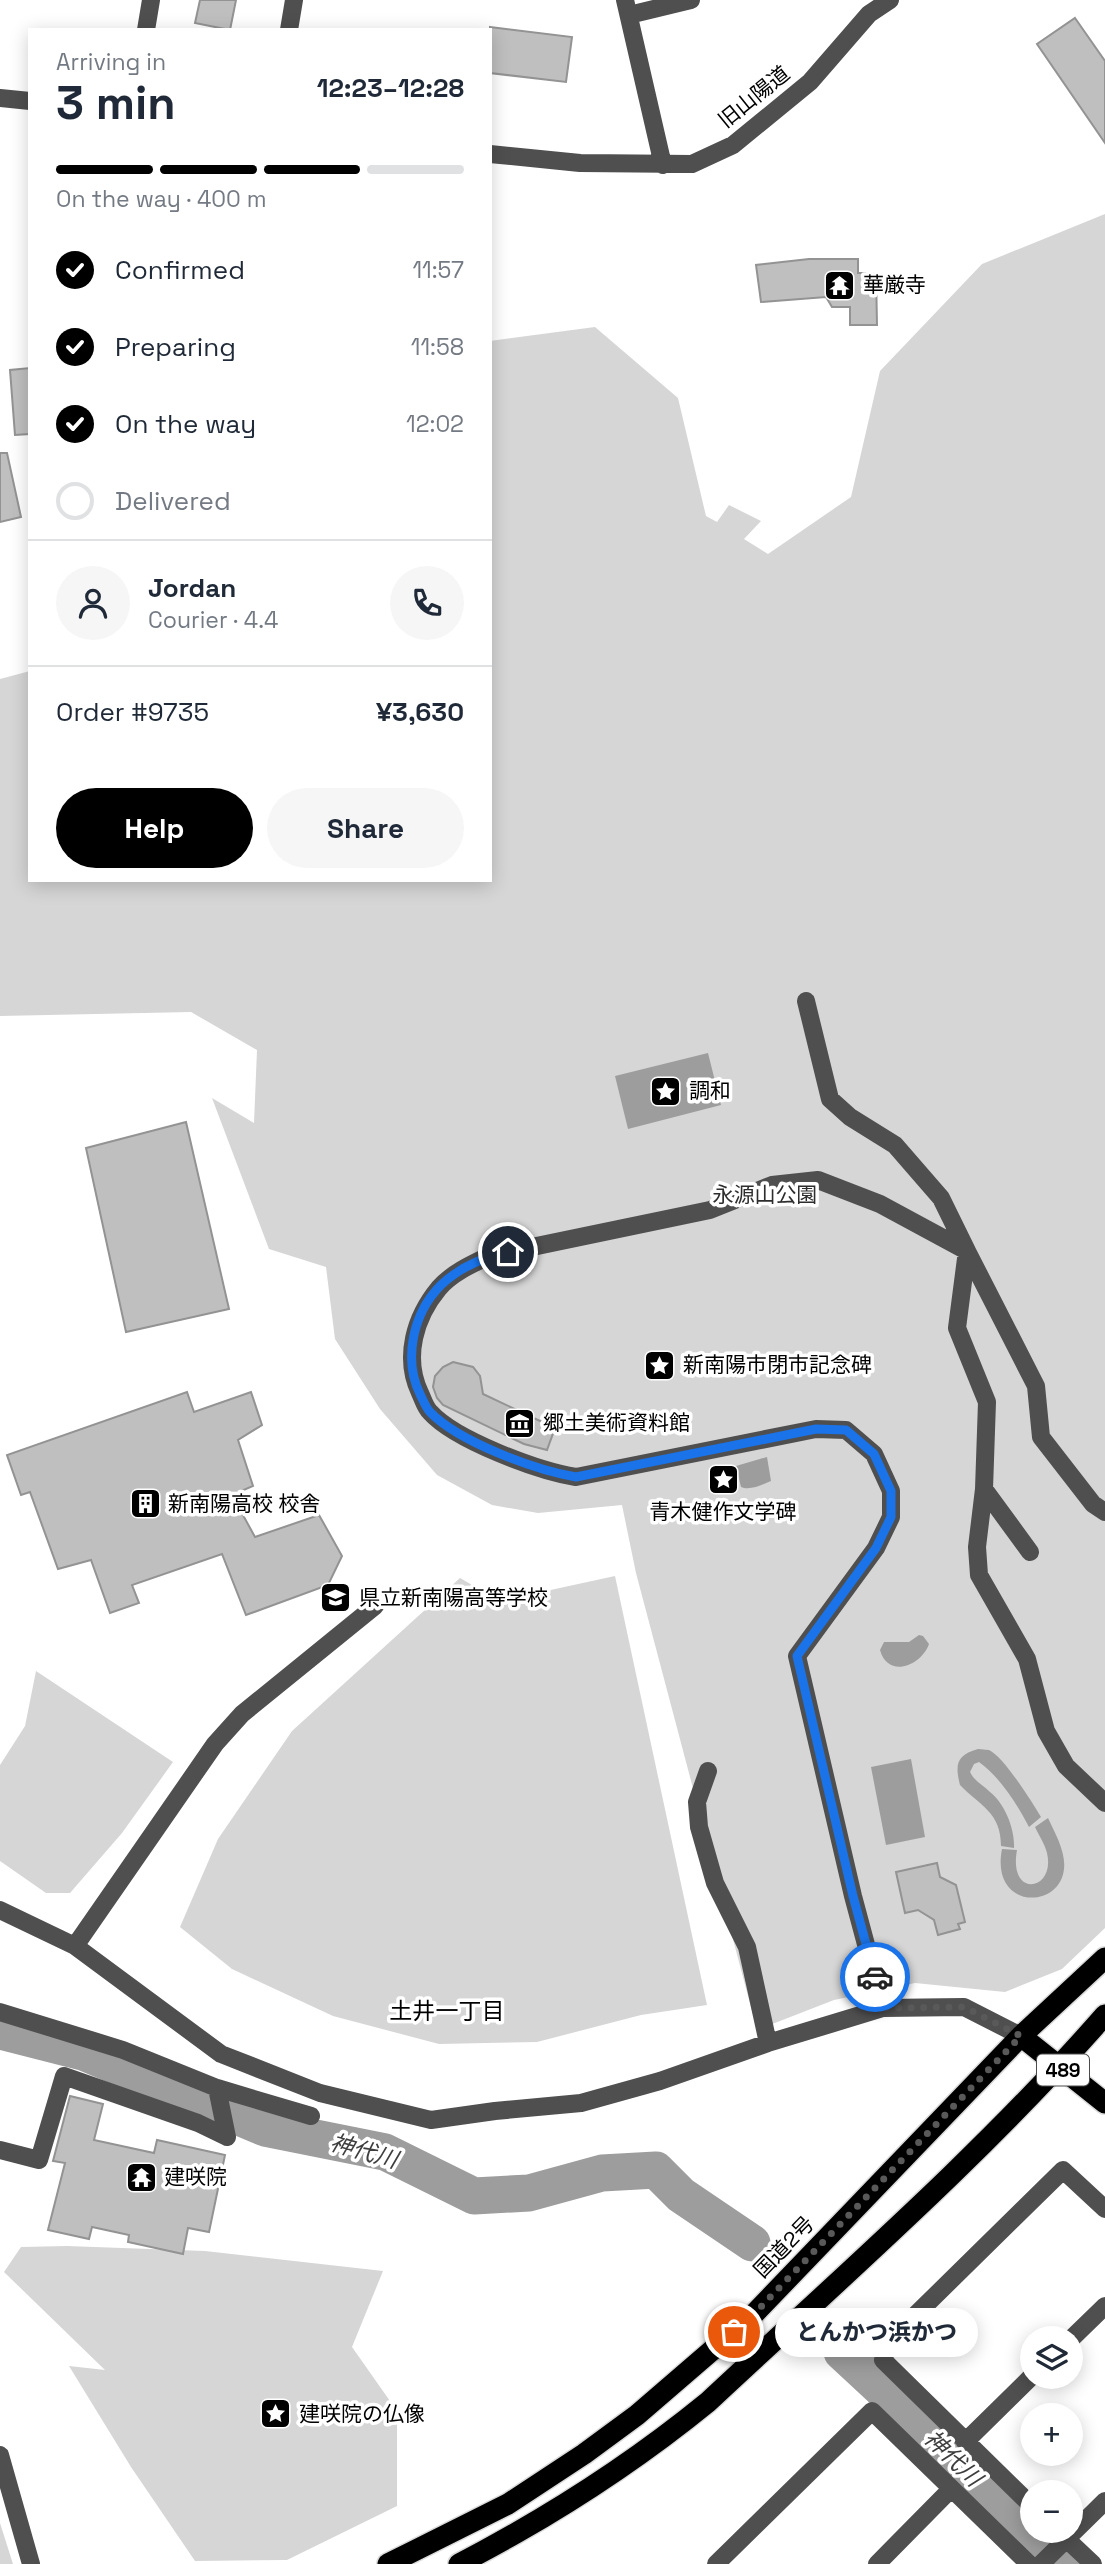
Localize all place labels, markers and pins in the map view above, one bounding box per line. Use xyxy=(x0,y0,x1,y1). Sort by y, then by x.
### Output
temple icon: 華厳寺 xyxy=(823,268,857,302)
place label: 華厳寺 xyxy=(863,271,926,298)
place icon: 調和 xyxy=(649,1074,683,1108)
place label: 調和 xyxy=(689,1077,731,1104)
pin xyxy=(478,1222,538,1282)
place icon: 新南陽市閉市記念碑 xyxy=(643,1348,677,1382)
place label: 新南陽市閉市記念碑 xyxy=(683,1351,872,1378)
museum icon: 郷土美術資料館 xyxy=(503,1406,537,1440)
place label: 郷土美術資料館 xyxy=(543,1409,690,1436)
place icon: 青木健作文学碑 xyxy=(706,1463,740,1497)
building icon: 新南陽高校 校舎 xyxy=(128,1487,162,1521)
place label: 新南陽高校 校舎 xyxy=(168,1490,320,1517)
place label: 青木健作文学碑 xyxy=(650,1498,797,1525)
school or university icon: 県立新南陽高等学校 xyxy=(319,1581,353,1615)
place label: 県立新南陽高等学校 xyxy=(359,1584,548,1611)
temple icon: 建咲院 xyxy=(124,2160,158,2194)
place label: 建咲院 xyxy=(164,2163,227,2190)
pin xyxy=(704,2302,764,2362)
callout: とんかつ浜かつ xyxy=(776,2308,979,2356)
place icon: 建咲院の仏像 xyxy=(259,2397,293,2431)
place label: 建咲院の仏像 xyxy=(299,2400,425,2427)

